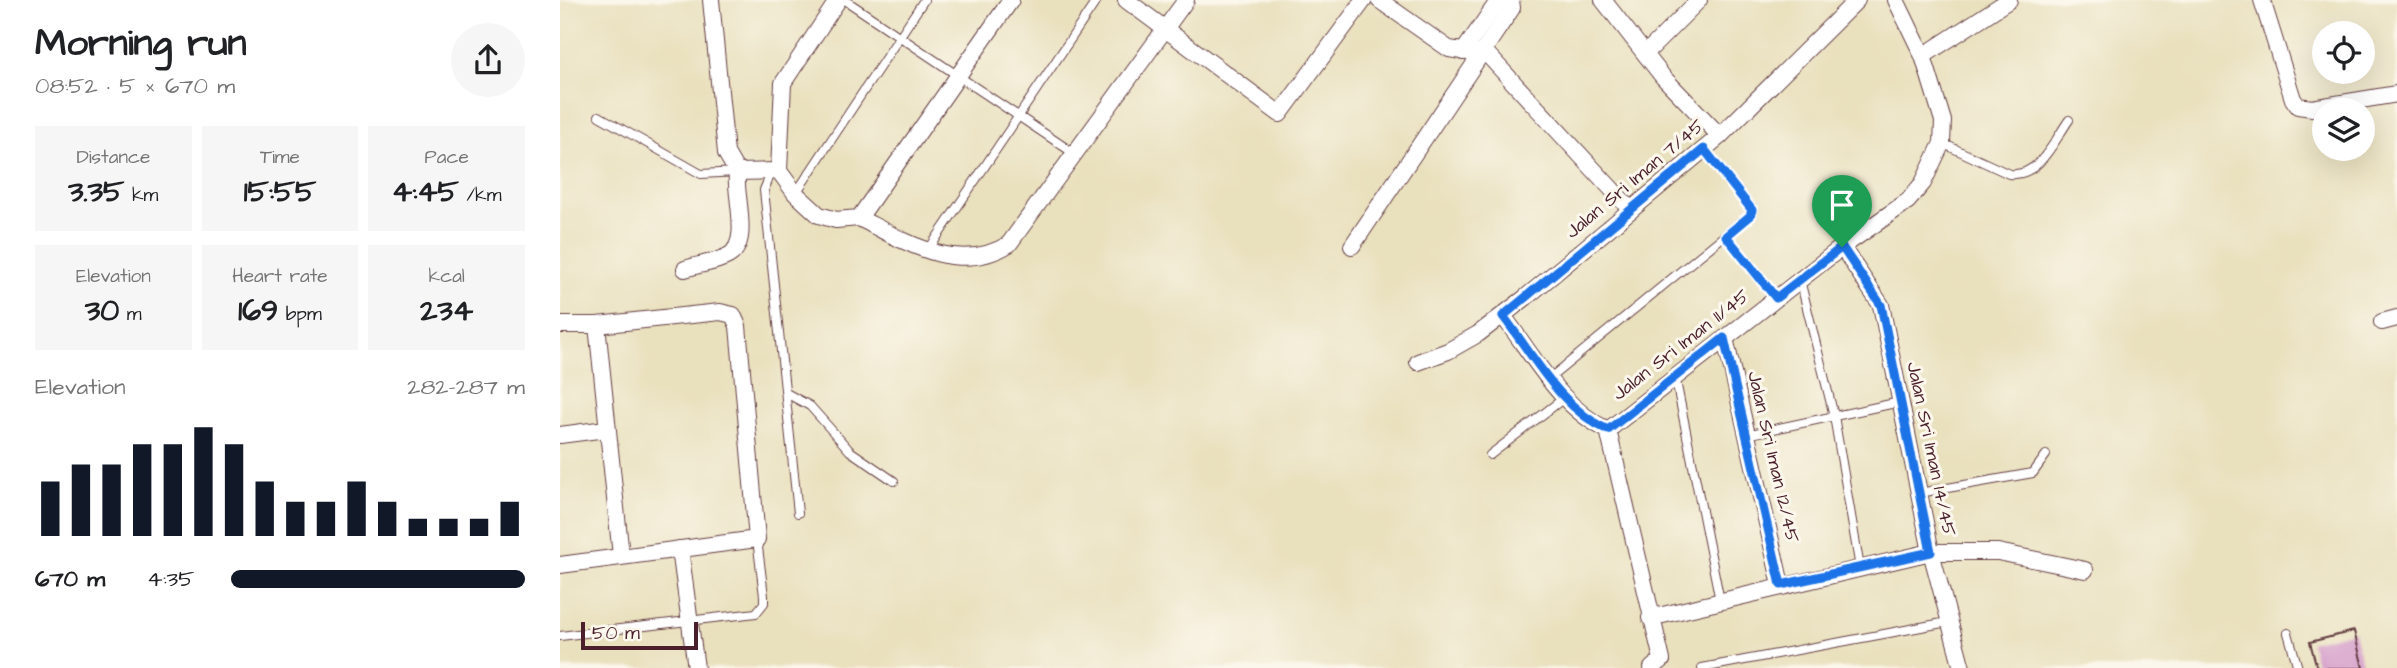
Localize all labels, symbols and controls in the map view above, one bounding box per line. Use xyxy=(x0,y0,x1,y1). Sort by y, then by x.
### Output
text: Morning run xyxy=(35,18,247,70)
map controls xyxy=(2312,21,2375,161)
button: locate xyxy=(2312,21,2375,84)
button: share xyxy=(451,23,525,97)
text: 08:52 · 5 × 670 m xyxy=(35,70,235,102)
button: layers xyxy=(2312,98,2375,161)
street label: Jalan Sri Iman 7/45 xyxy=(1560,112,1711,245)
text: Distance xyxy=(76,144,150,171)
text: Time xyxy=(260,144,300,171)
text: Pace xyxy=(425,144,469,171)
text: 3.35 xyxy=(68,171,124,213)
text: 15:55 xyxy=(244,171,316,213)
text: 4:45 xyxy=(392,171,459,213)
pin xyxy=(1812,175,1872,247)
text: km xyxy=(124,182,158,209)
text: /km xyxy=(459,182,502,209)
icon: arrive xyxy=(1823,186,1861,224)
text: Elevation xyxy=(76,263,151,290)
text: Heart rate xyxy=(232,263,328,290)
text: kcal xyxy=(428,263,465,290)
street label: Jalan Sri Iman 11/45 xyxy=(1607,283,1756,407)
text: 30 xyxy=(85,290,119,332)
text: 169 xyxy=(238,290,278,332)
text: 234 xyxy=(420,290,473,332)
text: m xyxy=(119,301,142,328)
text: bpm xyxy=(278,301,322,328)
street label: Jalan Sri Iman 14/45 xyxy=(1899,359,1963,539)
street label: Jalan Sri Iman 12/45 xyxy=(1740,368,1806,546)
text: Elevation xyxy=(35,371,126,403)
text: 282–287 m xyxy=(407,371,525,403)
text: 670 m xyxy=(35,563,105,595)
text: 4:35 xyxy=(147,563,194,595)
scale bar xyxy=(581,619,698,651)
text: 50 m xyxy=(592,620,640,647)

